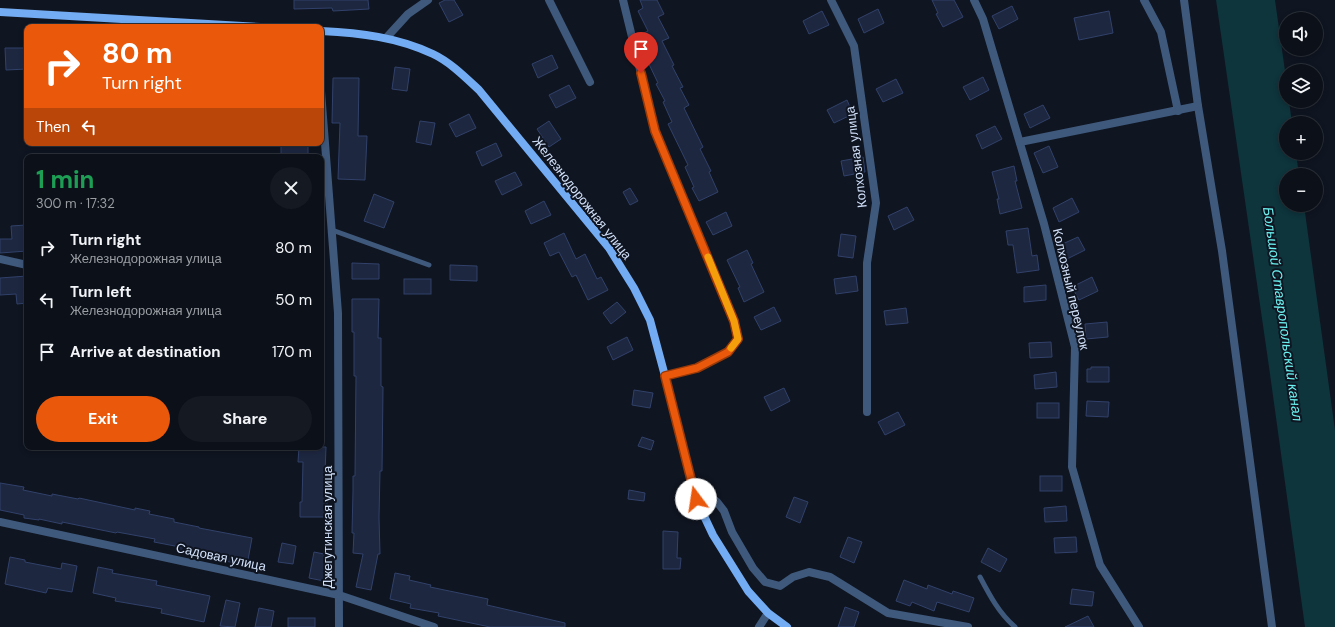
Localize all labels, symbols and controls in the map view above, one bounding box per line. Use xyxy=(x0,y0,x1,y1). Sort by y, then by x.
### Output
map controls xyxy=(1279,12,1323,212)
button: sound xyxy=(1279,12,1323,56)
pin xyxy=(624,32,658,73)
text: 80 m xyxy=(102,35,172,72)
icon: arrive xyxy=(630,38,652,60)
icon: right xyxy=(36,40,88,92)
button: layers xyxy=(1279,64,1323,108)
text: Turn right xyxy=(102,71,182,95)
street label: Колхозная улица xyxy=(841,105,871,209)
icon: left xyxy=(78,116,100,138)
button: + xyxy=(1279,116,1323,160)
text: Then xyxy=(36,117,70,137)
street label: Железнодорожная улица xyxy=(529,133,636,264)
text: 1 min xyxy=(36,164,94,195)
button: close xyxy=(270,167,312,209)
button: − xyxy=(1279,168,1323,212)
text: 300 m · 17:32 xyxy=(36,195,115,212)
water label: Большой Ставропольский канал xyxy=(1259,206,1307,423)
street label: Колхозный переулок xyxy=(1049,227,1093,352)
text: Turn right xyxy=(70,230,141,250)
icon: right xyxy=(36,237,58,259)
text: 80 m xyxy=(275,238,312,258)
text: Железнодорожная улица xyxy=(70,250,222,267)
text: Turn left xyxy=(70,282,131,302)
icon: left xyxy=(36,289,58,311)
text: 50 m xyxy=(275,290,312,310)
text: Железнодорожная улица xyxy=(70,302,222,319)
icon: arrive xyxy=(36,341,58,363)
text: Arrive at destination xyxy=(70,342,221,362)
text: 170 m xyxy=(272,342,312,362)
button: Exit xyxy=(36,396,170,442)
button: Share xyxy=(178,396,312,442)
street label: Джегутинская улица xyxy=(319,465,336,588)
position arrow xyxy=(675,478,717,520)
street label: Садовая улица xyxy=(174,539,268,575)

